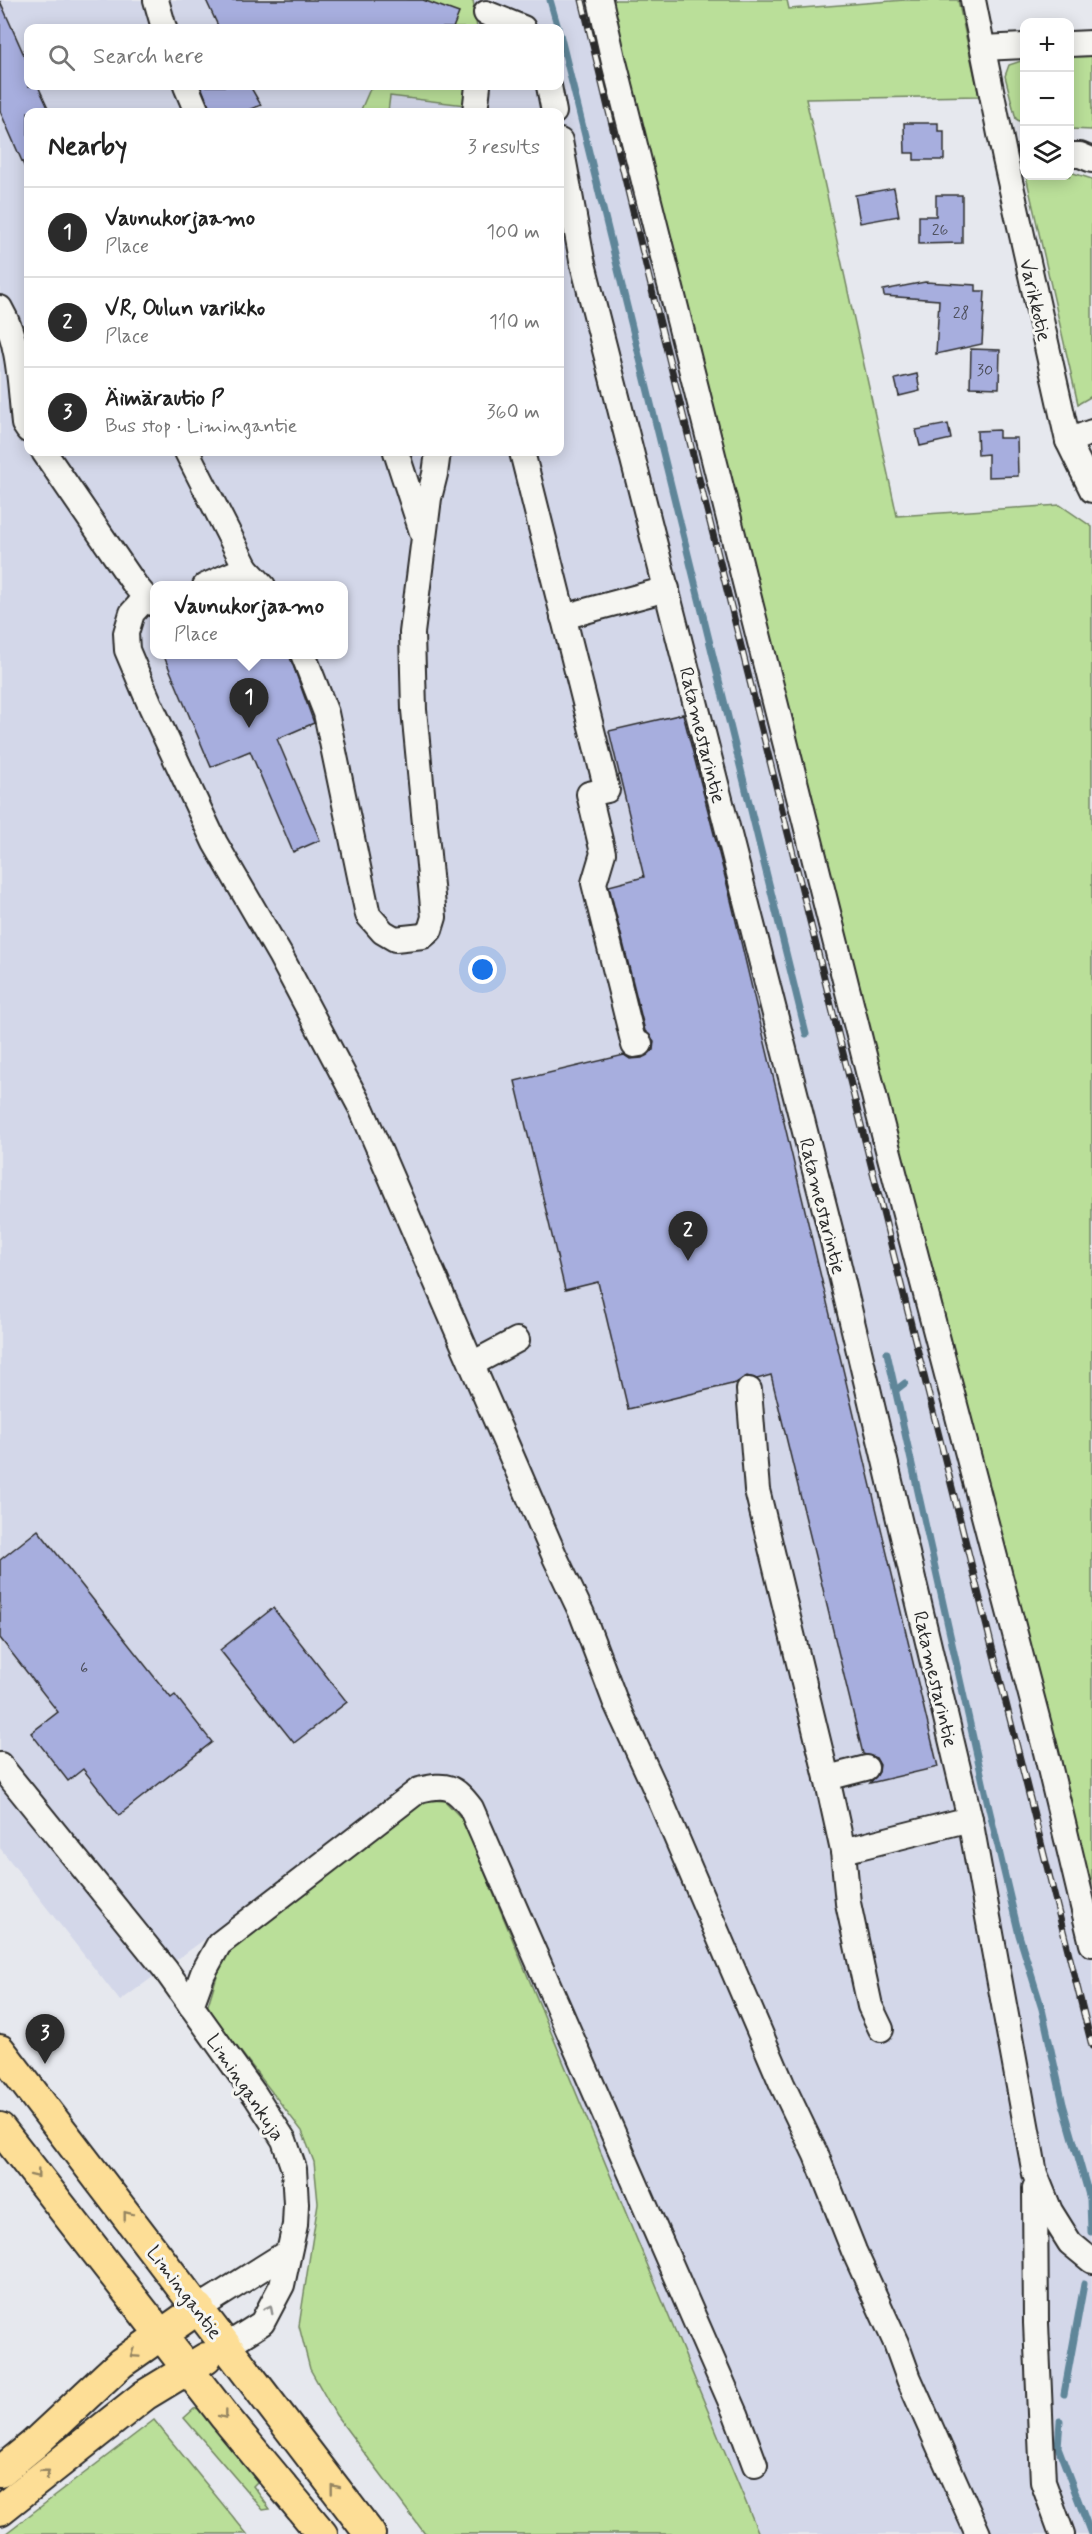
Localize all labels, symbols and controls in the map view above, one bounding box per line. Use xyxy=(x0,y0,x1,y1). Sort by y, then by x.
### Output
map controls xyxy=(1020,18,1074,180)
button: + xyxy=(1020,18,1074,72)
search box xyxy=(24,24,564,90)
icon: search xyxy=(45,41,78,74)
text: Search here xyxy=(93,43,204,71)
button: − xyxy=(1020,72,1074,126)
button: layers xyxy=(1020,126,1074,180)
text: Nearby xyxy=(48,130,127,164)
text: 3 results xyxy=(468,134,540,161)
text: Vaunukorjaamo xyxy=(105,205,255,233)
text: 1 xyxy=(63,219,72,246)
text: 100 m xyxy=(486,219,540,246)
house number: 26 xyxy=(932,220,948,241)
text: Place xyxy=(105,233,149,260)
street label: Varikkotie xyxy=(1012,256,1057,344)
text: VR, Oulun varikko xyxy=(105,295,265,323)
house number: 28 xyxy=(953,303,969,324)
text: 2 xyxy=(63,309,72,336)
text: 110 m xyxy=(489,309,540,336)
text: Place xyxy=(105,323,149,350)
house number: 30 xyxy=(977,360,993,381)
text: Äimärautio P xyxy=(105,385,224,413)
text: 3 xyxy=(63,399,72,426)
text: 360 m xyxy=(487,399,540,426)
text: Bus stop · Limingantie xyxy=(105,413,297,440)
popup xyxy=(150,581,348,659)
text: Vaunukorjaamo xyxy=(174,593,324,621)
text: Place xyxy=(174,621,218,648)
street label: Ratamestarintie xyxy=(672,665,732,806)
pin: 1 xyxy=(230,678,268,728)
your location xyxy=(468,955,497,984)
street label: Ratamestarintie xyxy=(792,1136,852,1277)
pin: 2 xyxy=(668,1212,708,1261)
street label: Ratamestarintie xyxy=(906,1608,963,1750)
house number: 6 xyxy=(80,1658,88,1679)
pin: 3 xyxy=(26,2014,64,2064)
street label: Limingankuja xyxy=(199,2029,290,2147)
one-way arrow xyxy=(29,2167,40,2178)
one-way arrow xyxy=(124,2211,135,2222)
street label: Limingantie xyxy=(140,2241,228,2345)
one-way arrow xyxy=(262,2304,273,2315)
one-way arrow xyxy=(130,2347,141,2358)
one-way arrow xyxy=(217,2409,228,2420)
one-way arrow xyxy=(39,2470,50,2481)
one-way arrow xyxy=(330,2484,341,2495)

